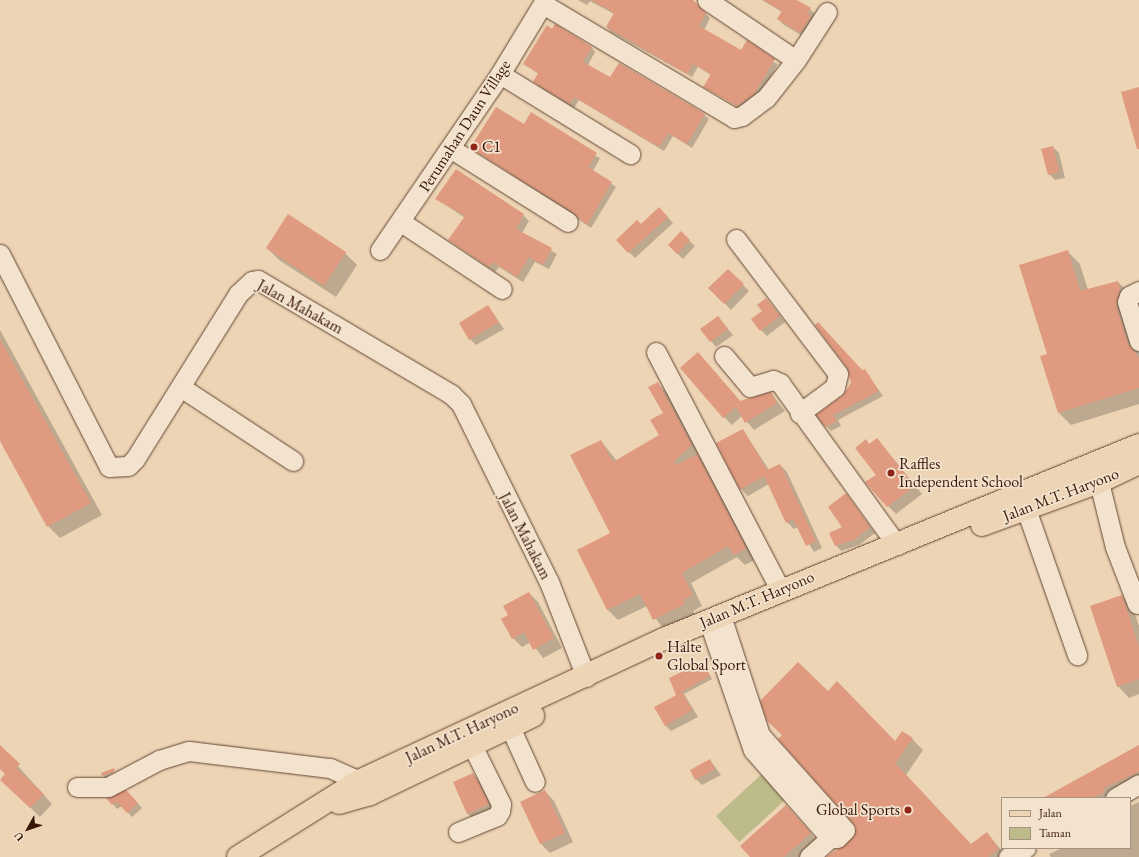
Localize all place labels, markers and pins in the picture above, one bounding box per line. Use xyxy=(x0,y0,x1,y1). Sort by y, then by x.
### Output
place label: C1 xyxy=(482,137,501,157)
marker: C1 xyxy=(469,142,479,152)
place label: Raffles Independent School xyxy=(899,454,1023,492)
marker: Raffles Independent School xyxy=(886,468,896,478)
place label: Halte Global Sport xyxy=(667,637,746,675)
marker: Halte Global Sport xyxy=(654,651,664,661)
place label: Global Sports xyxy=(816,800,900,820)
marker: Global Sports xyxy=(903,805,913,815)

